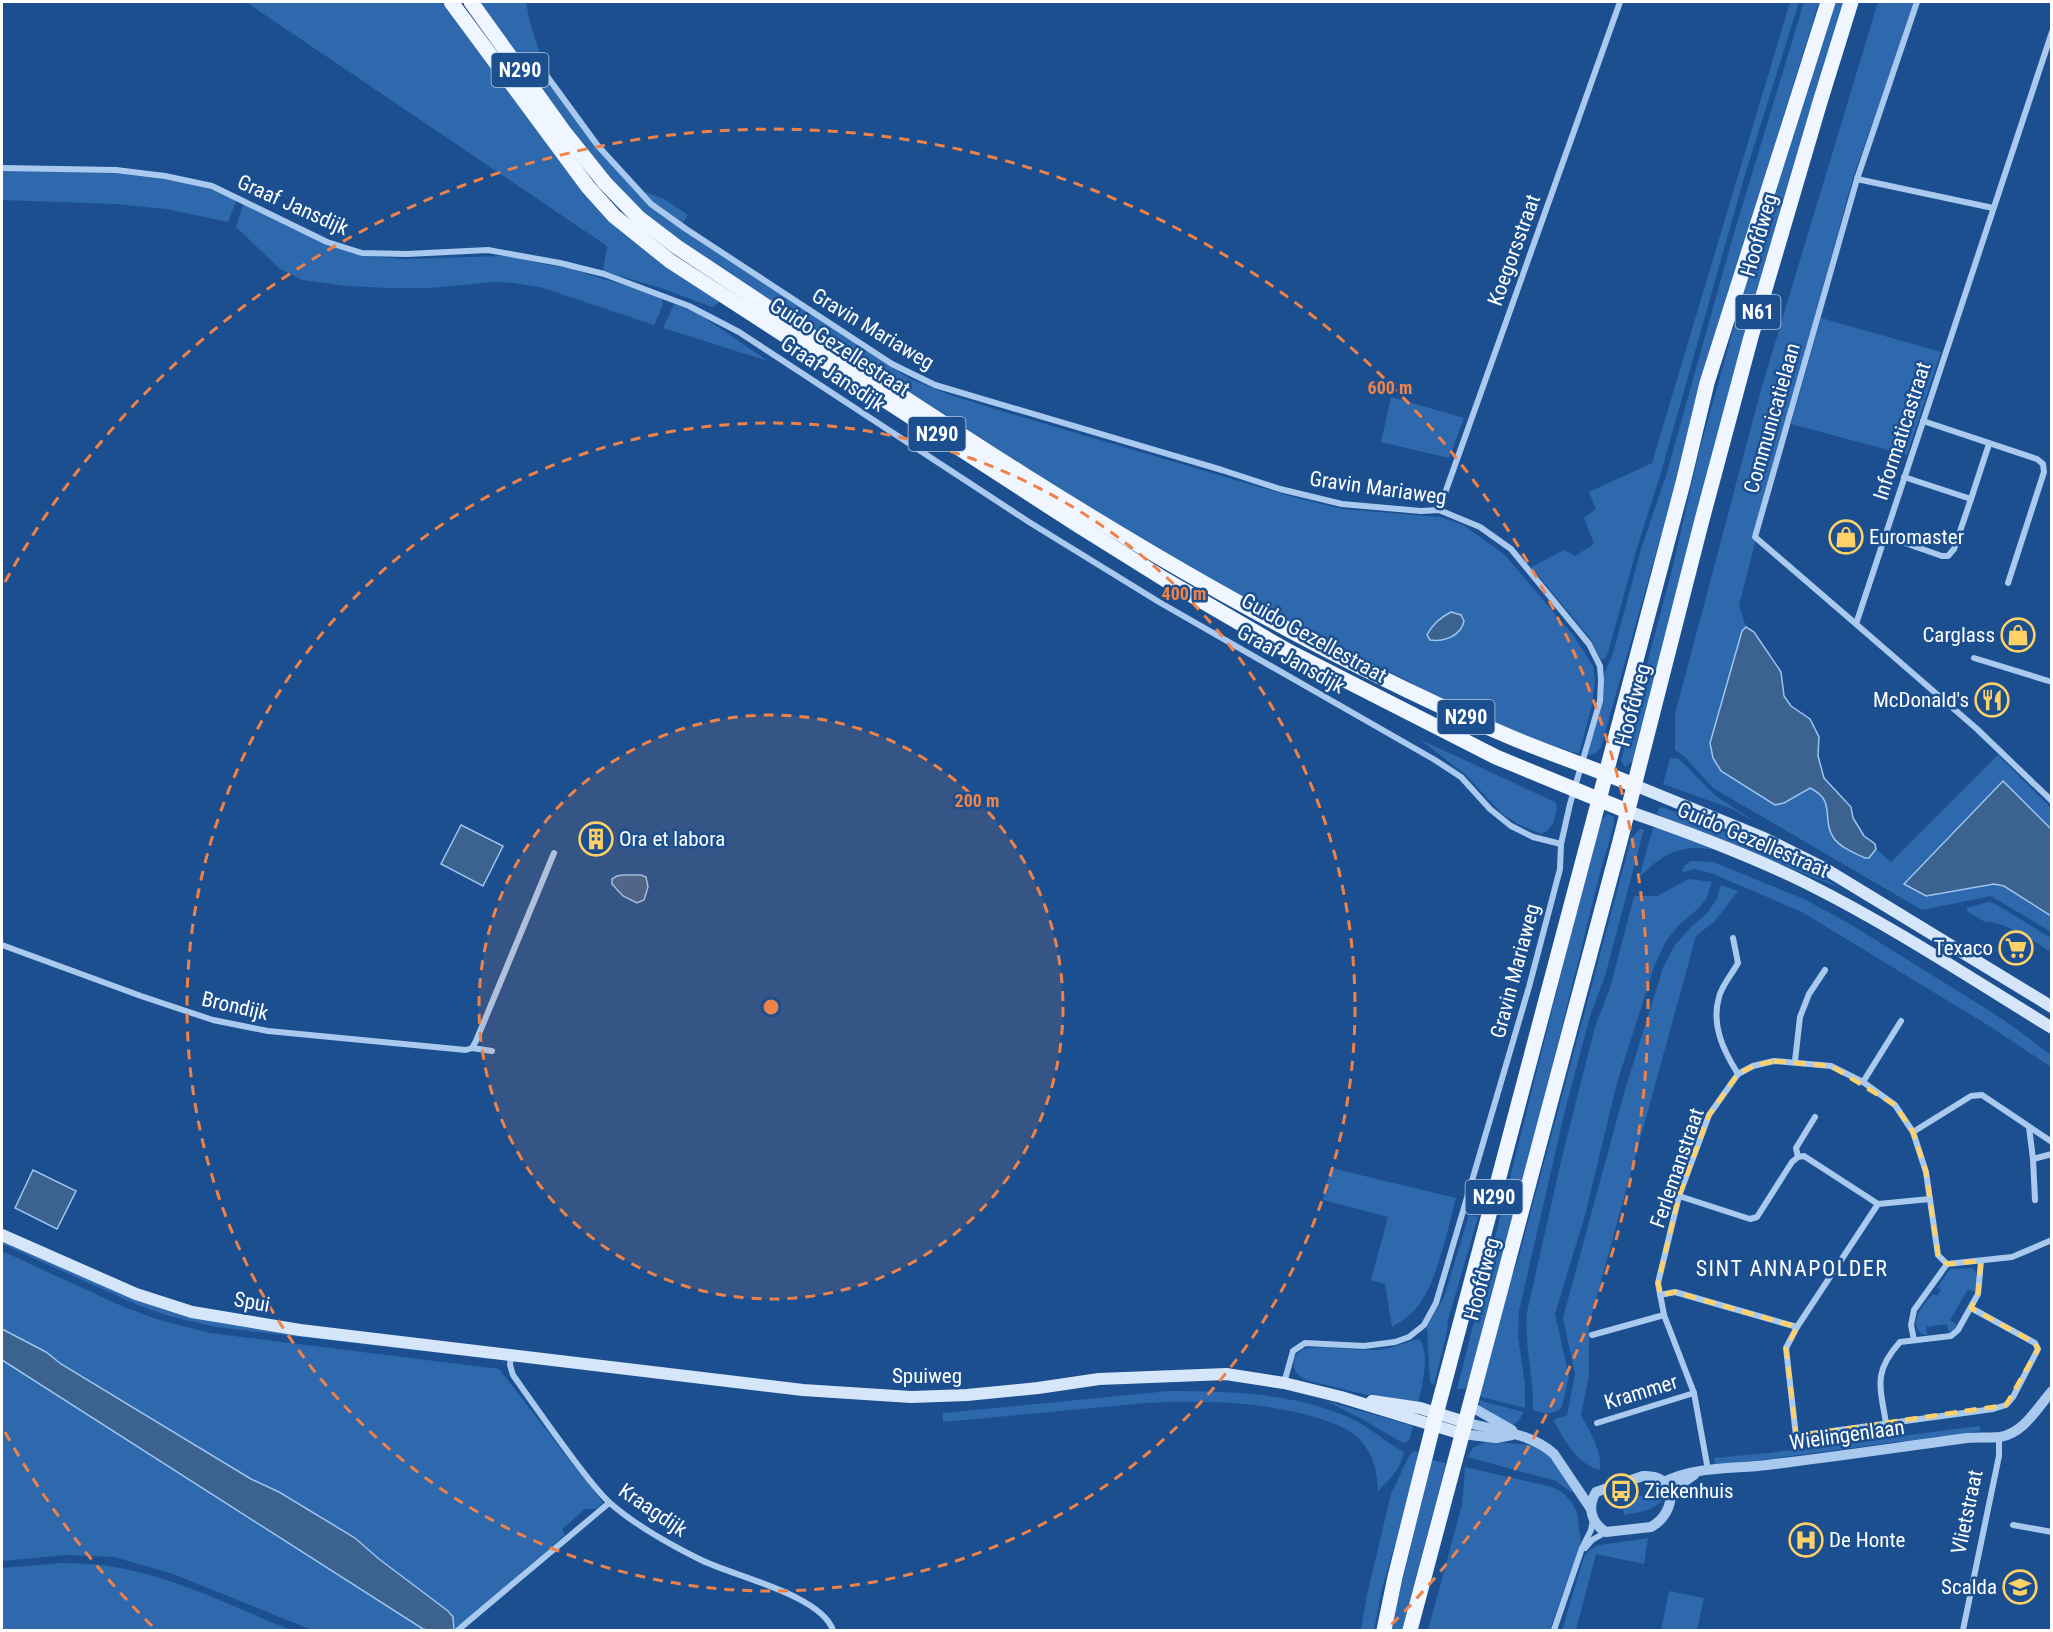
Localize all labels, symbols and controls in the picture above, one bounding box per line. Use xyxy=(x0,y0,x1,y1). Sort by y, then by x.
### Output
road number: N290 xyxy=(492,53,548,87)
street label: Graaf Jansdijk xyxy=(234,170,353,240)
street label: Koegorsstraat xyxy=(1483,191,1545,309)
street label: Hoofdweg xyxy=(1736,191,1782,279)
street label: Gravin Mariaweg xyxy=(808,283,938,375)
street label: Guido Gezellestraat xyxy=(766,293,914,401)
road number: N61 xyxy=(1736,295,1780,329)
street label: Graaf Jansdijk xyxy=(776,331,890,417)
street label: Communicatielaan xyxy=(1739,340,1805,496)
street label: Informaticastraat xyxy=(1868,359,1936,503)
text: 600 m xyxy=(1368,377,1412,398)
road number: N290 xyxy=(908,417,966,451)
street label: Gravin Mariaweg xyxy=(1308,467,1448,509)
shop icon: Euromaster xyxy=(1828,519,1864,555)
place label: Euromaster xyxy=(1869,525,1964,549)
text: 400 m xyxy=(1162,583,1206,604)
street label: Guido Gezellestraat xyxy=(1237,588,1391,688)
shop icon: Carglass xyxy=(2000,617,2036,653)
street label: Graaf Jansdijk xyxy=(1233,620,1349,699)
place label: Carglass xyxy=(1922,623,1995,647)
street label: Hoofdweg xyxy=(1610,661,1656,749)
restaurant icon: McDonald's xyxy=(1974,682,2010,718)
place label: McDonald's xyxy=(1873,688,1969,712)
road number: N290 xyxy=(1438,700,1494,734)
text: 200 m xyxy=(955,790,999,811)
street label: Guido Gezellestraat xyxy=(1674,797,1832,883)
building icon: Ora et labora xyxy=(578,821,614,857)
place label: Ora et labora xyxy=(619,827,725,851)
street label: Gravin Mariaweg xyxy=(1486,901,1544,1041)
supermarket icon: Texaco xyxy=(1998,930,2034,966)
place label: Texaco xyxy=(1934,936,1993,960)
street label: Brondijk xyxy=(199,987,271,1025)
centre of rings xyxy=(761,997,781,1017)
street label: Ferlemanstraat xyxy=(1645,1105,1709,1231)
road number: N290 xyxy=(1466,1180,1522,1214)
street label: Hoofdweg xyxy=(1459,1235,1505,1323)
district label: SINT ANNAPOLDER xyxy=(1696,1256,1888,1281)
street label: Spui xyxy=(232,1287,272,1317)
street label: Spuiweg xyxy=(892,1364,962,1388)
street label: Krammer xyxy=(1601,1370,1681,1414)
street label: Wielingenlaan xyxy=(1788,1415,1906,1455)
street label: Vlietstraat xyxy=(1946,1468,1988,1556)
bus stop icon: Ziekenhuis xyxy=(1603,1473,1639,1509)
street label: Kraagdijk xyxy=(614,1478,692,1542)
place label: Ziekenhuis xyxy=(1644,1479,1734,1503)
hospital icon: De Honte xyxy=(1788,1522,1824,1558)
place label: De Honte xyxy=(1829,1528,1906,1552)
school or university icon: Scalda xyxy=(2002,1569,2038,1605)
place label: Scalda xyxy=(1941,1575,1997,1599)

